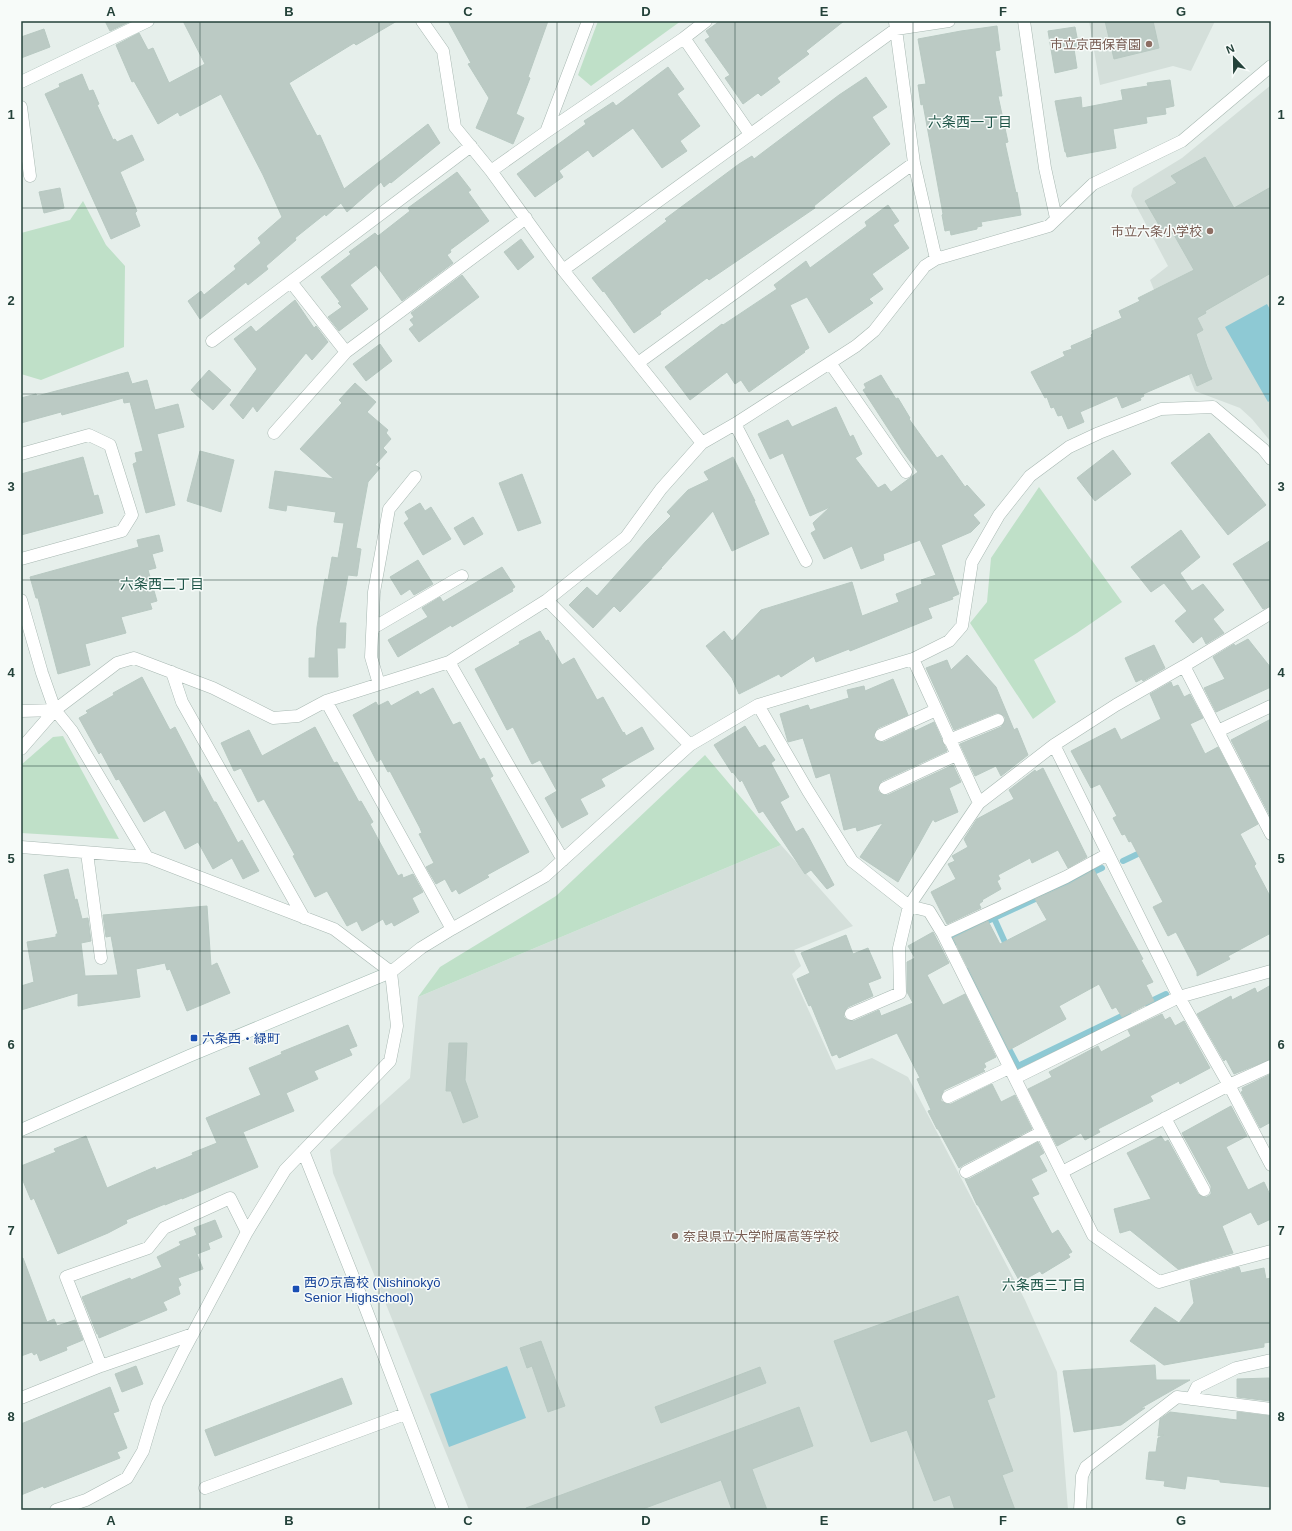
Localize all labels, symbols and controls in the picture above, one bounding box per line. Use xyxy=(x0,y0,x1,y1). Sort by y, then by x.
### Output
text: A xyxy=(106,4,116,19)
text: B xyxy=(284,4,294,19)
text: C xyxy=(463,4,473,19)
text: D xyxy=(641,4,651,19)
text: E xyxy=(820,4,829,19)
text: F xyxy=(999,4,1007,19)
text: G xyxy=(1176,4,1186,19)
place label: 市立京西保育園 xyxy=(1050,37,1141,52)
north arrow xyxy=(1214,38,1254,78)
marker: 市立京西保育園 xyxy=(1144,39,1154,49)
text: N xyxy=(1224,42,1236,56)
text: 1 xyxy=(7,107,15,122)
text: 1 xyxy=(1277,107,1285,122)
district label: 六条西一丁目 xyxy=(928,114,1012,130)
place label: 市立六条小学校 xyxy=(1111,224,1202,239)
marker: 市立六条小学校 xyxy=(1205,226,1215,236)
text: 2 xyxy=(7,293,15,308)
text: 2 xyxy=(1277,293,1285,308)
text: 3 xyxy=(7,479,15,494)
text: 3 xyxy=(1277,479,1285,494)
district label: 六条西二丁目 xyxy=(120,576,204,592)
text: 4 xyxy=(7,665,15,680)
text: 4 xyxy=(1277,665,1285,680)
text: 5 xyxy=(7,851,15,866)
text: 5 xyxy=(1277,851,1285,866)
place label: 六条西・緑町 xyxy=(202,1031,280,1046)
marker: 六条西・緑町 xyxy=(189,1033,199,1043)
text: 6 xyxy=(7,1037,15,1052)
text: 6 xyxy=(1277,1037,1285,1052)
text: 7 xyxy=(7,1223,15,1238)
text: 7 xyxy=(1277,1223,1285,1238)
place label: 奈良県立大学附属高等学校 xyxy=(683,1229,839,1244)
marker: 奈良県立大学附属高等学校 xyxy=(670,1231,680,1241)
place label: 西の京高校 (Nishinokyō Senior Highschool) xyxy=(304,1275,441,1305)
district label: 六条西三丁目 xyxy=(1002,1277,1086,1293)
marker: 西の京高校 (Nishinokyō Senior Highschool) xyxy=(291,1284,301,1294)
text: 8 xyxy=(7,1409,15,1424)
text: 8 xyxy=(1277,1409,1285,1424)
text: A xyxy=(106,1513,116,1528)
text: B xyxy=(284,1513,294,1528)
text: C xyxy=(463,1513,473,1528)
text: D xyxy=(641,1513,651,1528)
text: E xyxy=(820,1513,829,1528)
text: F xyxy=(999,1513,1007,1528)
text: G xyxy=(1176,1513,1186,1528)

